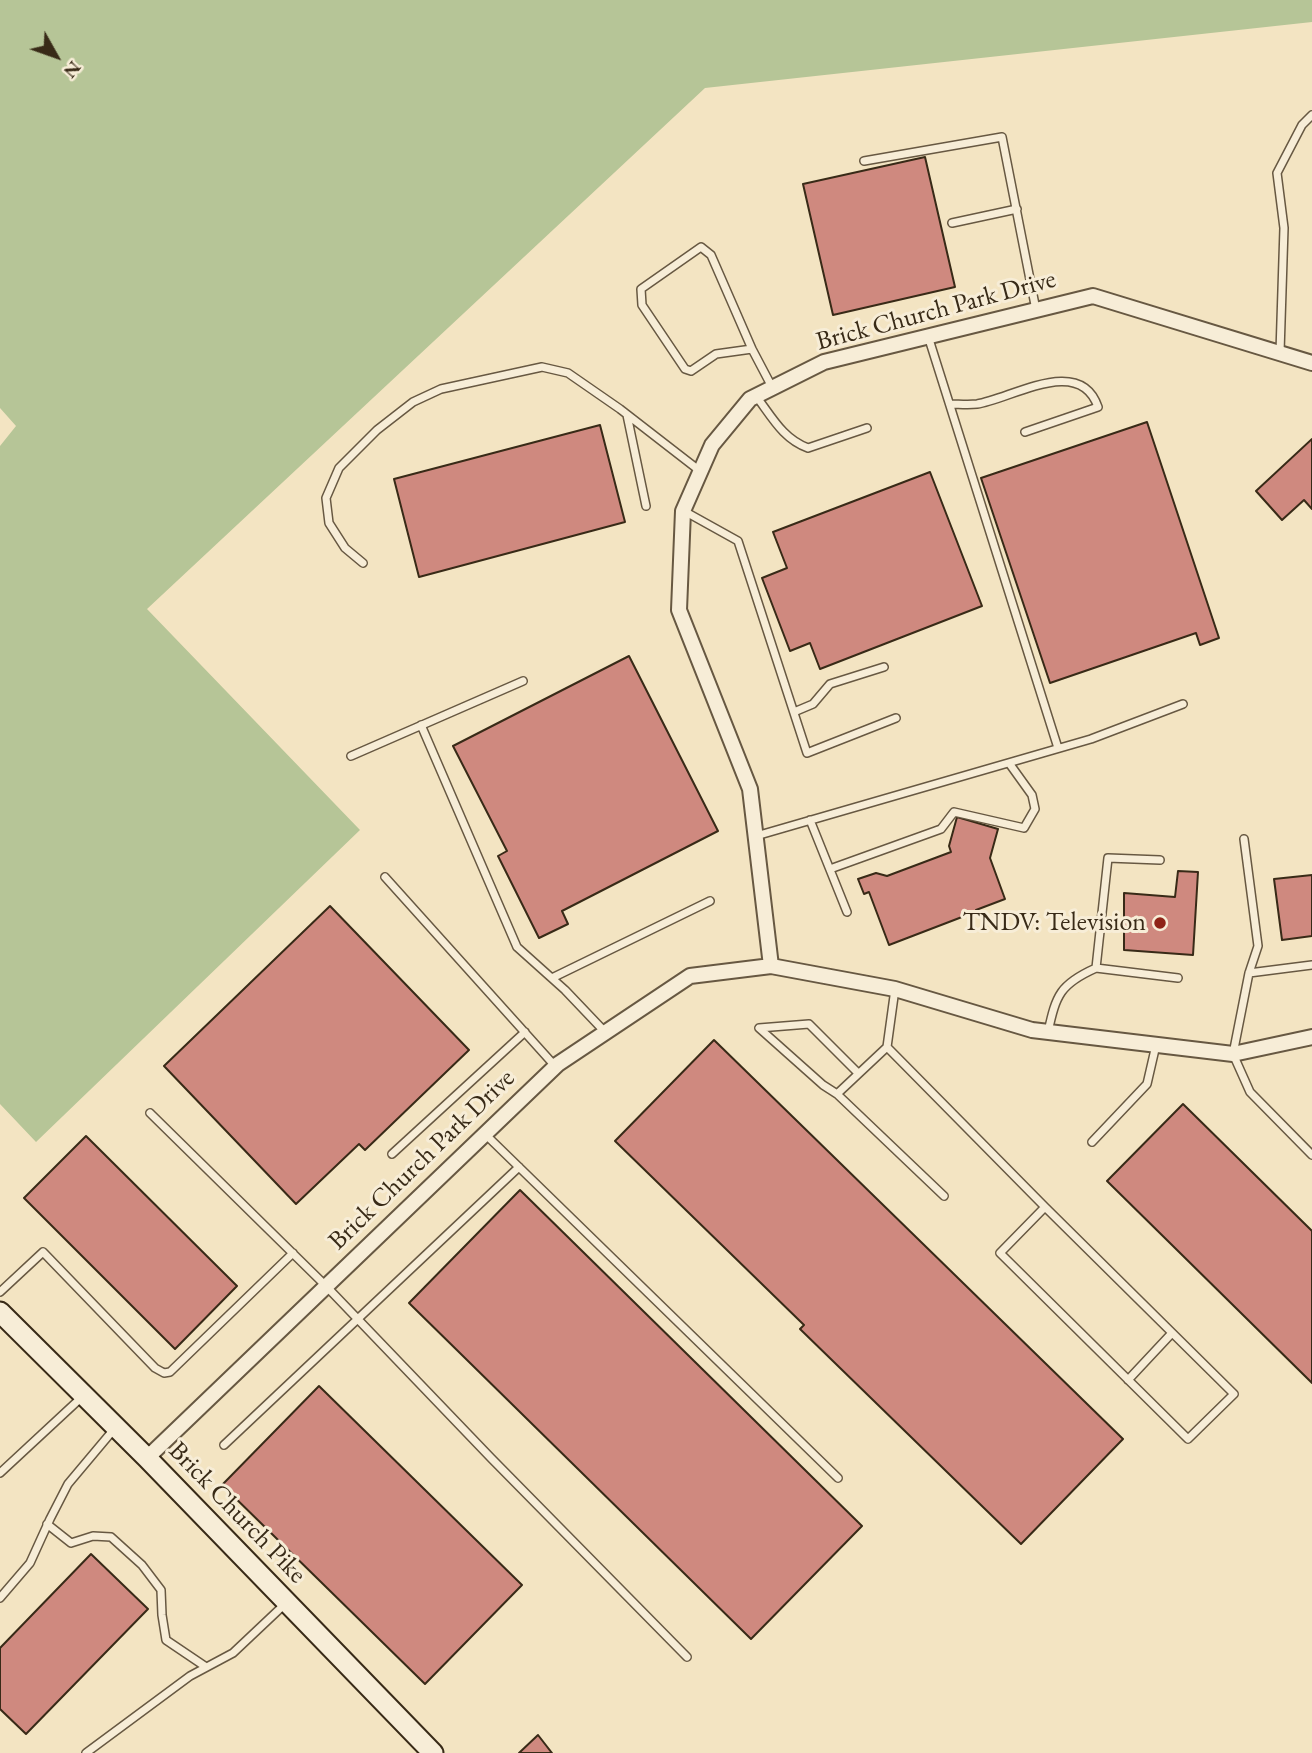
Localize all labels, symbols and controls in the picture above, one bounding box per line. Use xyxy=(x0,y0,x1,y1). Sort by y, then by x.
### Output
north arrow xyxy=(21,21,91,91)
text: N xyxy=(58,56,87,84)
street label: Brick Church Park Drive xyxy=(813,264,1059,358)
place label: TNDV: Television xyxy=(962,907,1146,939)
marker: TNDV: Television xyxy=(1152,915,1168,931)
street label: Brick Church Park Drive xyxy=(322,1063,522,1257)
street label: Brick Church Pike xyxy=(162,1436,312,1590)

